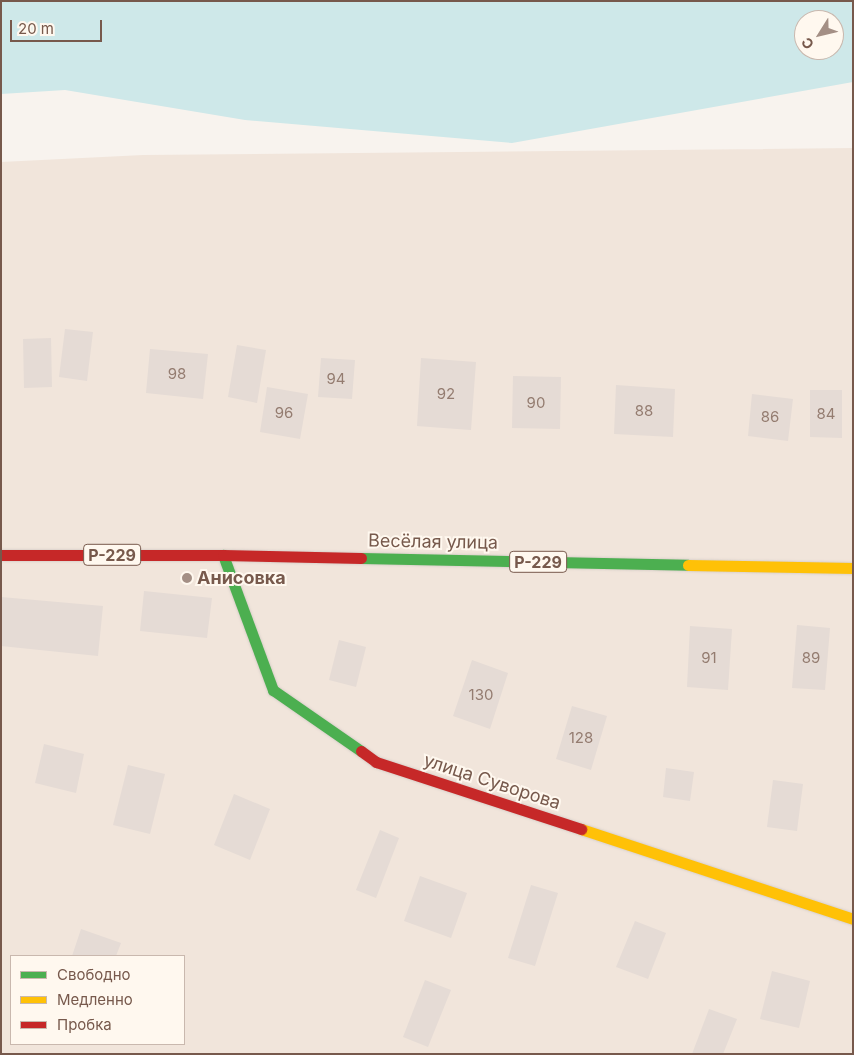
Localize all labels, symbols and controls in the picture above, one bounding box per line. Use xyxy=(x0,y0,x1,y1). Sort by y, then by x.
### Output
scale bar xyxy=(12,10,105,42)
north arrow xyxy=(794,10,844,60)
text: 20 m xyxy=(18,19,54,38)
text: С xyxy=(797,34,817,53)
house number: 98 xyxy=(168,365,186,383)
house number: 94 xyxy=(327,370,345,388)
house number: 92 xyxy=(437,385,455,403)
house number: 90 xyxy=(527,394,545,412)
house number: 88 xyxy=(635,402,653,420)
house number: 96 xyxy=(275,404,293,422)
house number: 84 xyxy=(817,405,835,423)
house number: 86 xyxy=(761,408,779,426)
street label: Весёлая улица xyxy=(368,530,498,554)
road number: Р-229 xyxy=(82,542,142,568)
road number: Р-229 xyxy=(508,548,568,576)
place label: Анисовка xyxy=(197,567,286,589)
marker: Анисовка xyxy=(181,572,193,584)
house number: 91 xyxy=(701,649,717,667)
house number: 89 xyxy=(802,649,820,667)
house number: 130 xyxy=(469,686,493,704)
house number: 128 xyxy=(569,729,593,747)
street label: улица Суворова xyxy=(421,750,563,814)
legend xyxy=(10,955,185,1045)
text: Свободно xyxy=(57,965,131,984)
text: Медленно xyxy=(57,990,133,1009)
text: Пробка xyxy=(57,1015,112,1034)

